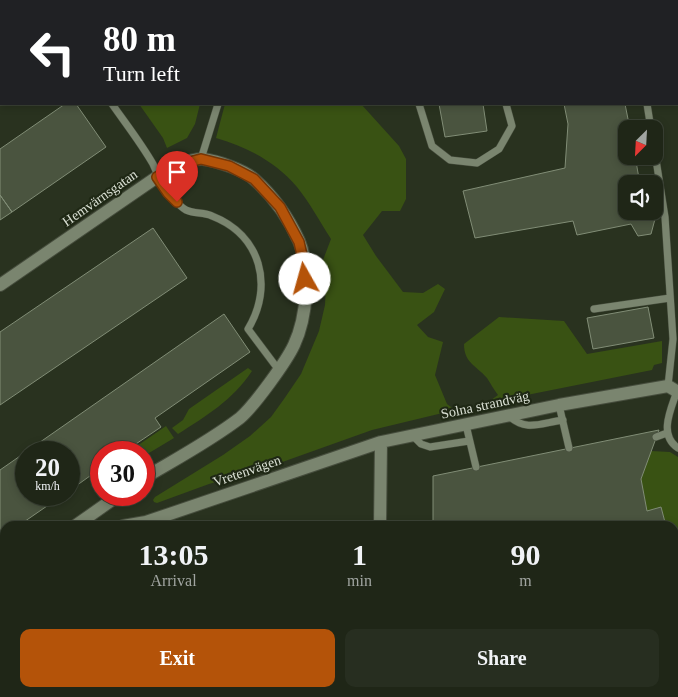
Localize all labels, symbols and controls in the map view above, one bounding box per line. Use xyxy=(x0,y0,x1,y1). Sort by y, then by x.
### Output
icon: left xyxy=(20,20,85,85)
text: 80 m xyxy=(103,20,176,59)
text: Turn left xyxy=(103,61,180,86)
north arrow xyxy=(618,120,662,165)
map controls xyxy=(618,120,663,220)
pin xyxy=(156,151,198,202)
icon: arrive xyxy=(163,158,191,186)
street label: Hemvärnsgatan xyxy=(60,167,140,229)
button: sound xyxy=(618,175,663,220)
position arrow xyxy=(278,252,330,304)
street label: Solna strandväg xyxy=(440,388,530,422)
speed limit sign: 30 xyxy=(90,441,155,506)
street label: Vretenvägen xyxy=(211,452,283,490)
text: 20 xyxy=(35,454,60,481)
text: km/h xyxy=(35,479,60,493)
text: 13:05 xyxy=(139,538,209,571)
text: 1 xyxy=(352,538,367,571)
text: 90 xyxy=(510,538,540,571)
text: Arrival xyxy=(150,572,197,589)
text: min xyxy=(347,572,372,589)
text: m xyxy=(519,572,532,589)
button: Exit xyxy=(20,629,335,687)
button: Share xyxy=(345,629,659,687)

